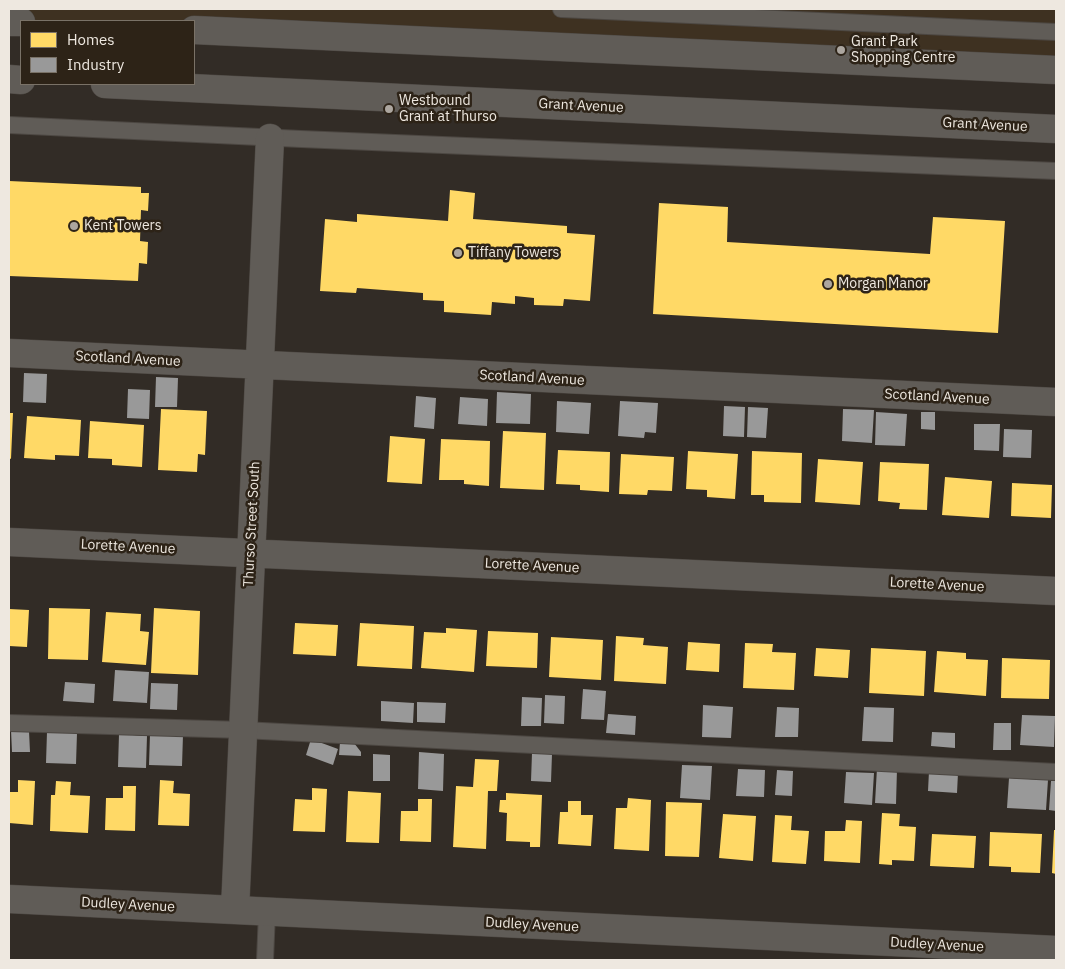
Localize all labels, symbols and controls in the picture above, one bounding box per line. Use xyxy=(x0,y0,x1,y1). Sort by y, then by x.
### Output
legend xyxy=(20,20,195,85)
text: Homes xyxy=(67,30,115,49)
place label: Grant Park Shopping Centre xyxy=(851,34,955,66)
marker: Grant Park Shopping Centre xyxy=(835,44,847,56)
text: Industry xyxy=(67,55,124,74)
place label: Westbound Grant at Thurso xyxy=(399,93,497,125)
street label: Grant Avenue xyxy=(538,95,624,117)
marker: Westbound Grant at Thurso xyxy=(383,103,395,115)
street label: Grant Avenue xyxy=(942,114,1028,136)
place label: Kent Towers xyxy=(84,218,162,234)
marker: Kent Towers xyxy=(68,220,80,232)
place label: Tiffany Towers xyxy=(468,245,559,261)
marker: Tiffany Towers xyxy=(452,247,464,259)
place label: Morgan Manor xyxy=(838,276,928,292)
marker: Morgan Manor xyxy=(822,278,834,290)
street label: Scotland Avenue xyxy=(75,348,181,370)
street label: Scotland Avenue xyxy=(479,367,585,389)
street label: Scotland Avenue xyxy=(884,386,990,408)
street label: Thurso Street South xyxy=(240,461,264,587)
street label: Lorette Avenue xyxy=(80,536,176,558)
street label: Lorette Avenue xyxy=(484,555,580,577)
street label: Lorette Avenue xyxy=(889,574,985,596)
street label: Dudley Avenue xyxy=(81,894,175,916)
street label: Dudley Avenue xyxy=(485,914,579,936)
street label: Dudley Avenue xyxy=(890,934,984,956)

